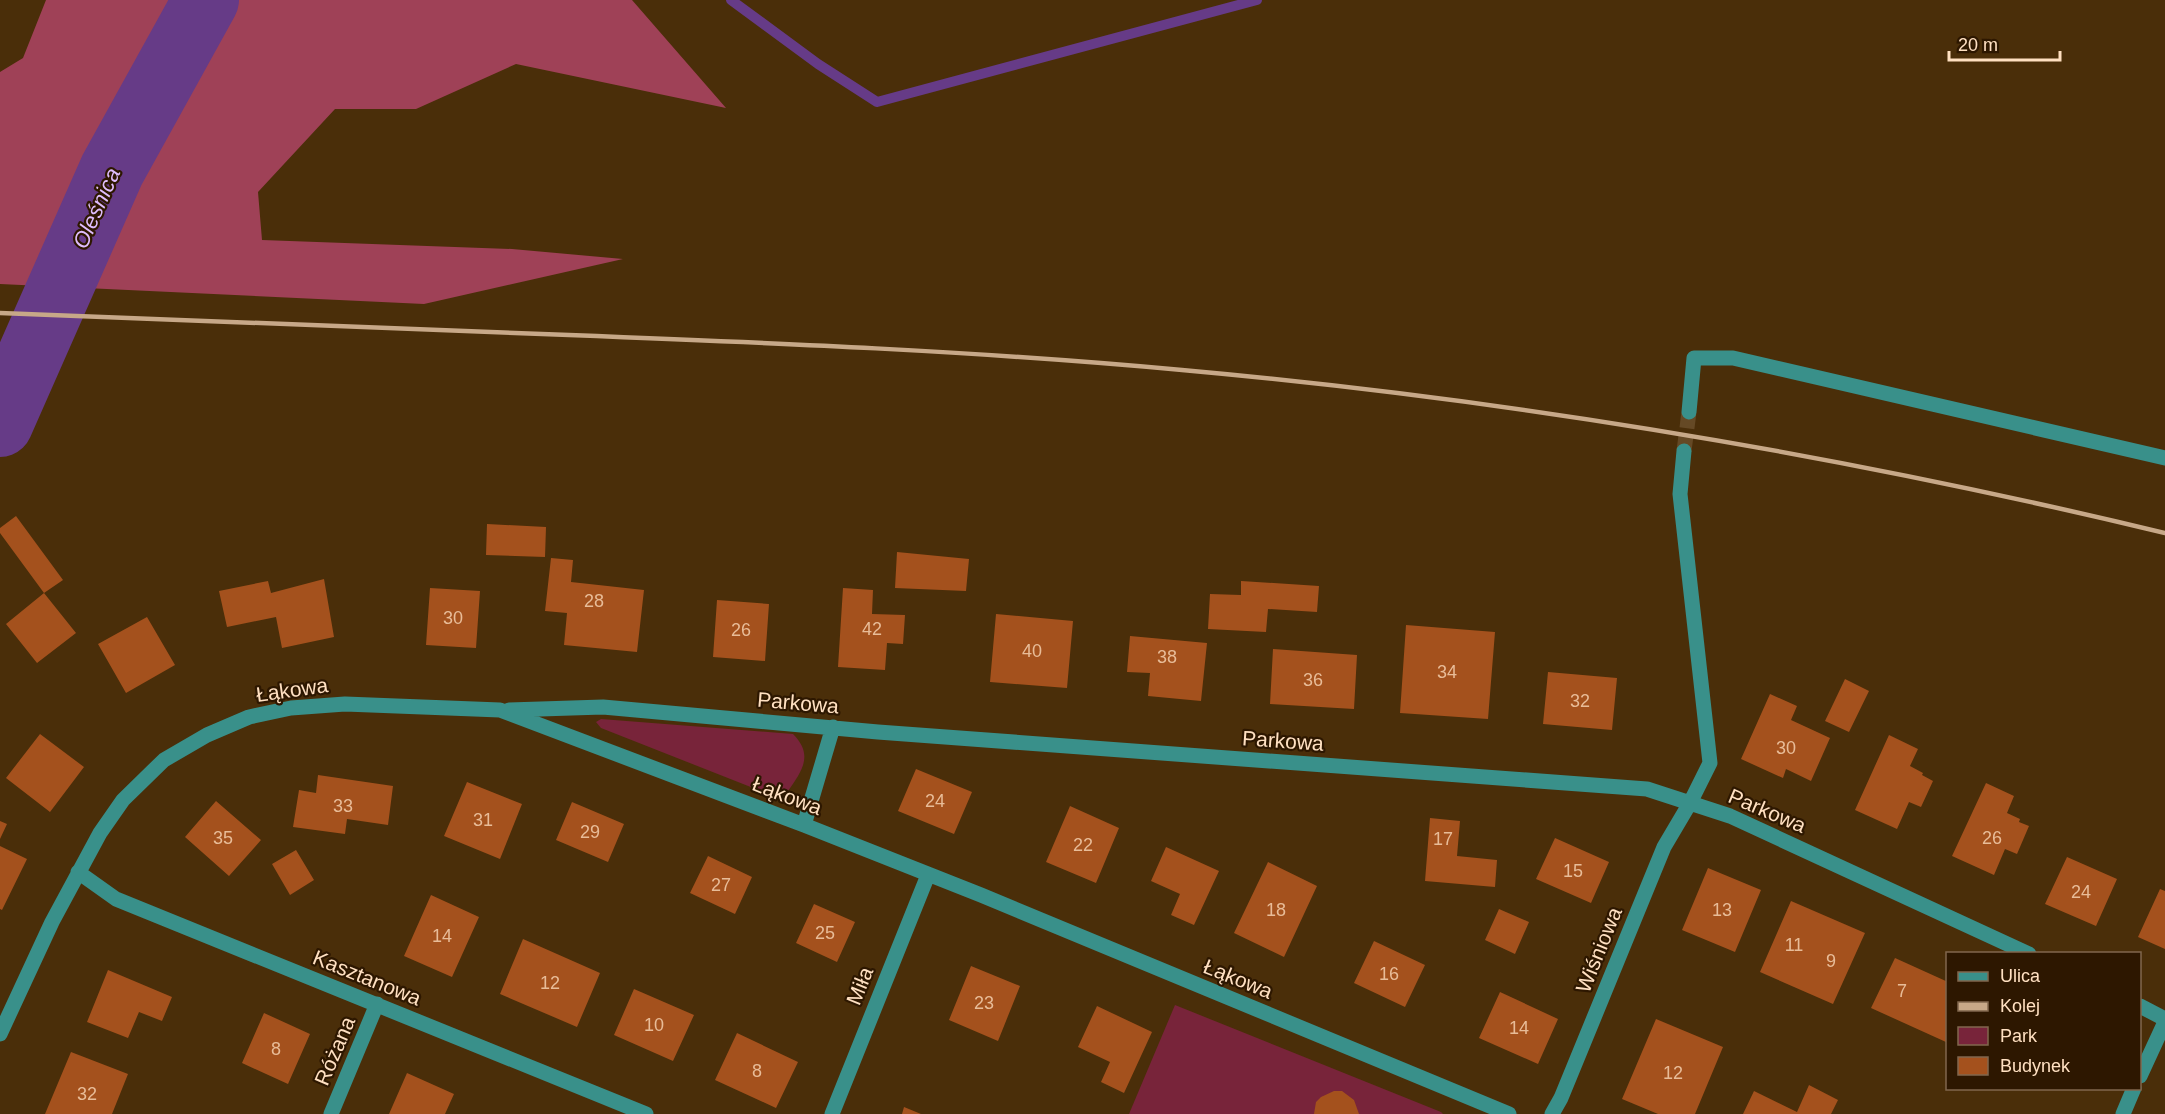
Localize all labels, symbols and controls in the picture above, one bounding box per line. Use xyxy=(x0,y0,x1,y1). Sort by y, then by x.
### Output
scale bar xyxy=(1949,24,2060,62)
text: 20 m xyxy=(1958,35,1998,55)
water label: Oleśnica xyxy=(68,164,125,252)
house number: 28 xyxy=(584,591,604,611)
house number: 30 xyxy=(443,608,463,628)
house number: 42 xyxy=(862,619,882,639)
house number: 26 xyxy=(731,620,751,640)
house number: 40 xyxy=(1022,641,1042,661)
house number: 38 xyxy=(1157,647,1177,667)
house number: 34 xyxy=(1437,662,1457,682)
house number: 36 xyxy=(1303,670,1323,690)
street label: Łąkowa xyxy=(254,673,330,706)
street label: Parkowa xyxy=(756,687,840,718)
house number: 32 xyxy=(1570,691,1590,711)
street label: Parkowa xyxy=(1241,726,1325,755)
house number: 30 xyxy=(1776,738,1796,758)
street label: Łąkowa xyxy=(749,772,825,819)
street label: Parkowa xyxy=(1725,784,1810,837)
house number: 24 xyxy=(925,791,945,811)
house number: 33 xyxy=(333,796,353,816)
house number: 31 xyxy=(473,810,493,830)
house number: 29 xyxy=(580,822,600,842)
house number: 35 xyxy=(213,828,233,848)
house number: 26 xyxy=(1982,828,2002,848)
house number: 17 xyxy=(1433,829,1453,849)
house number: 22 xyxy=(1073,835,1093,855)
house number: 15 xyxy=(1563,861,1583,881)
house number: 27 xyxy=(711,875,731,895)
house number: 24 xyxy=(2071,882,2091,902)
house number: 18 xyxy=(1266,900,1286,920)
house number: 13 xyxy=(1712,900,1732,920)
street label: Wiśniowa xyxy=(1571,904,1626,996)
house number: 25 xyxy=(815,923,835,943)
house number: 14 xyxy=(432,926,452,946)
house number: 11 xyxy=(1785,935,1803,955)
street label: Kasztanowa xyxy=(310,945,425,1010)
house number: 9 xyxy=(1826,951,1836,971)
legend xyxy=(1946,952,2141,1090)
street label: Łąkowa xyxy=(1200,954,1276,1003)
street label: Miła xyxy=(842,963,878,1008)
house number: 16 xyxy=(1379,964,1399,984)
text: Ulica xyxy=(2000,966,2041,986)
house number: 12 xyxy=(540,973,560,993)
house number: 7 xyxy=(1897,981,1907,1001)
house number: 23 xyxy=(974,993,994,1013)
text: Kolej xyxy=(2000,996,2040,1016)
street label: Różana xyxy=(310,1013,359,1089)
house number: 10 xyxy=(644,1015,664,1035)
house number: 14 xyxy=(1509,1018,1529,1038)
text: Park xyxy=(2000,1026,2038,1046)
house number: 8 xyxy=(271,1039,281,1059)
text: Budynek xyxy=(2000,1056,2071,1076)
house number: 8 xyxy=(752,1061,762,1081)
house number: 12 xyxy=(1663,1063,1683,1083)
house number: 32 xyxy=(77,1084,97,1104)

